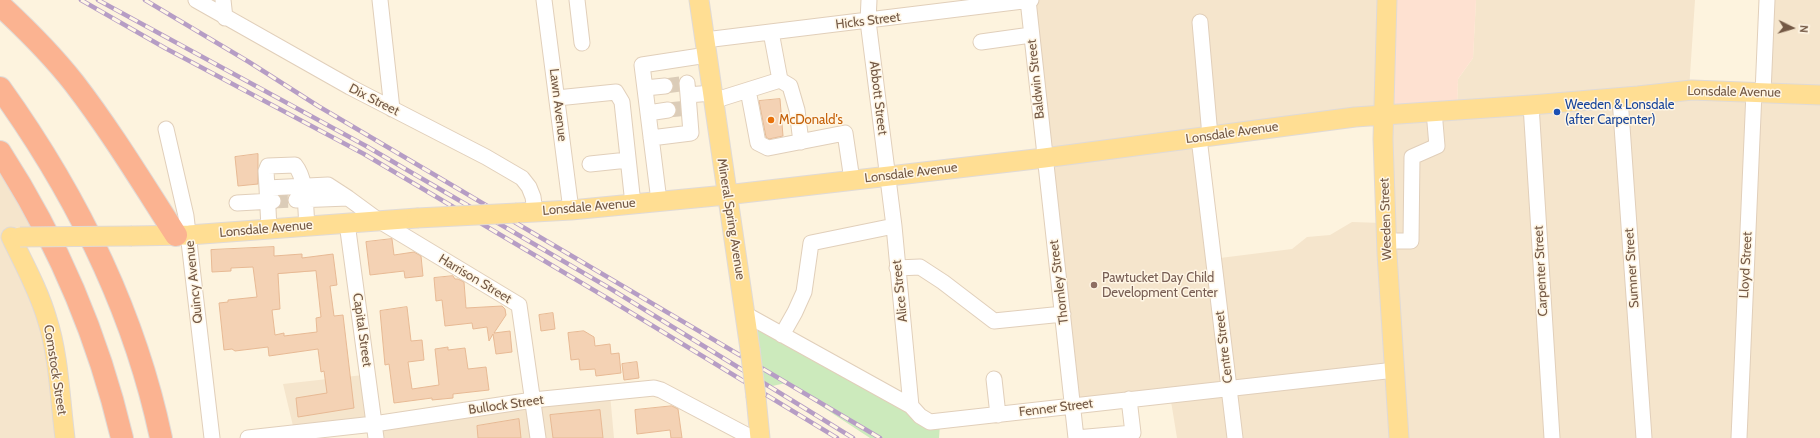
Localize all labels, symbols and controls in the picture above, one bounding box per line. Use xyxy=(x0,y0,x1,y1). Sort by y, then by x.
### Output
north arrow xyxy=(1772,8,1812,48)
street label: Hicks Street xyxy=(835,9,901,33)
text: N xyxy=(1797,25,1811,34)
street label: Baldwin Street xyxy=(1024,38,1048,120)
street label: Abbott Street xyxy=(866,60,890,136)
street label: Lawn Avenue xyxy=(546,68,570,142)
street label: Dix Street xyxy=(346,81,402,119)
street label: Lonsdale Avenue xyxy=(1687,83,1781,101)
place label: Weeden & Lonsdale (after Carpenter) xyxy=(1565,97,1674,128)
marker: Weeden & Lonsdale (after Carpenter) xyxy=(1552,107,1562,117)
place label: McDonald's xyxy=(779,112,843,128)
marker: McDonald's xyxy=(766,115,776,125)
street label: Lonsdale Avenue xyxy=(1185,119,1279,147)
street label: Mineral Spring Avenue xyxy=(714,157,748,281)
street label: Lonsdale Avenue xyxy=(864,160,958,186)
street label: Weeden Street xyxy=(1377,177,1395,261)
street label: Lonsdale Avenue xyxy=(542,195,636,219)
street label: Lonsdale Avenue xyxy=(219,217,313,241)
street label: Carpenter Street xyxy=(1531,225,1551,317)
street label: Sumner Street xyxy=(1621,228,1643,308)
street label: Lloyd Street xyxy=(1736,231,1756,299)
street label: Thornley Street xyxy=(1046,239,1072,325)
street label: Quincy Avenue xyxy=(182,240,206,324)
street label: Harrison Street xyxy=(436,251,514,307)
street label: Alice Street xyxy=(889,259,911,323)
place label: Pawtucket Day Child Development Center xyxy=(1102,270,1218,301)
marker: Pawtucket Day Child Development Center xyxy=(1089,280,1099,290)
street label: Capital Street xyxy=(349,292,375,368)
street label: Centre Street xyxy=(1212,310,1236,384)
street label: Comstock Street xyxy=(40,324,70,416)
street label: Bullock Street xyxy=(467,392,545,418)
street label: Fenner Street xyxy=(1018,396,1094,420)

